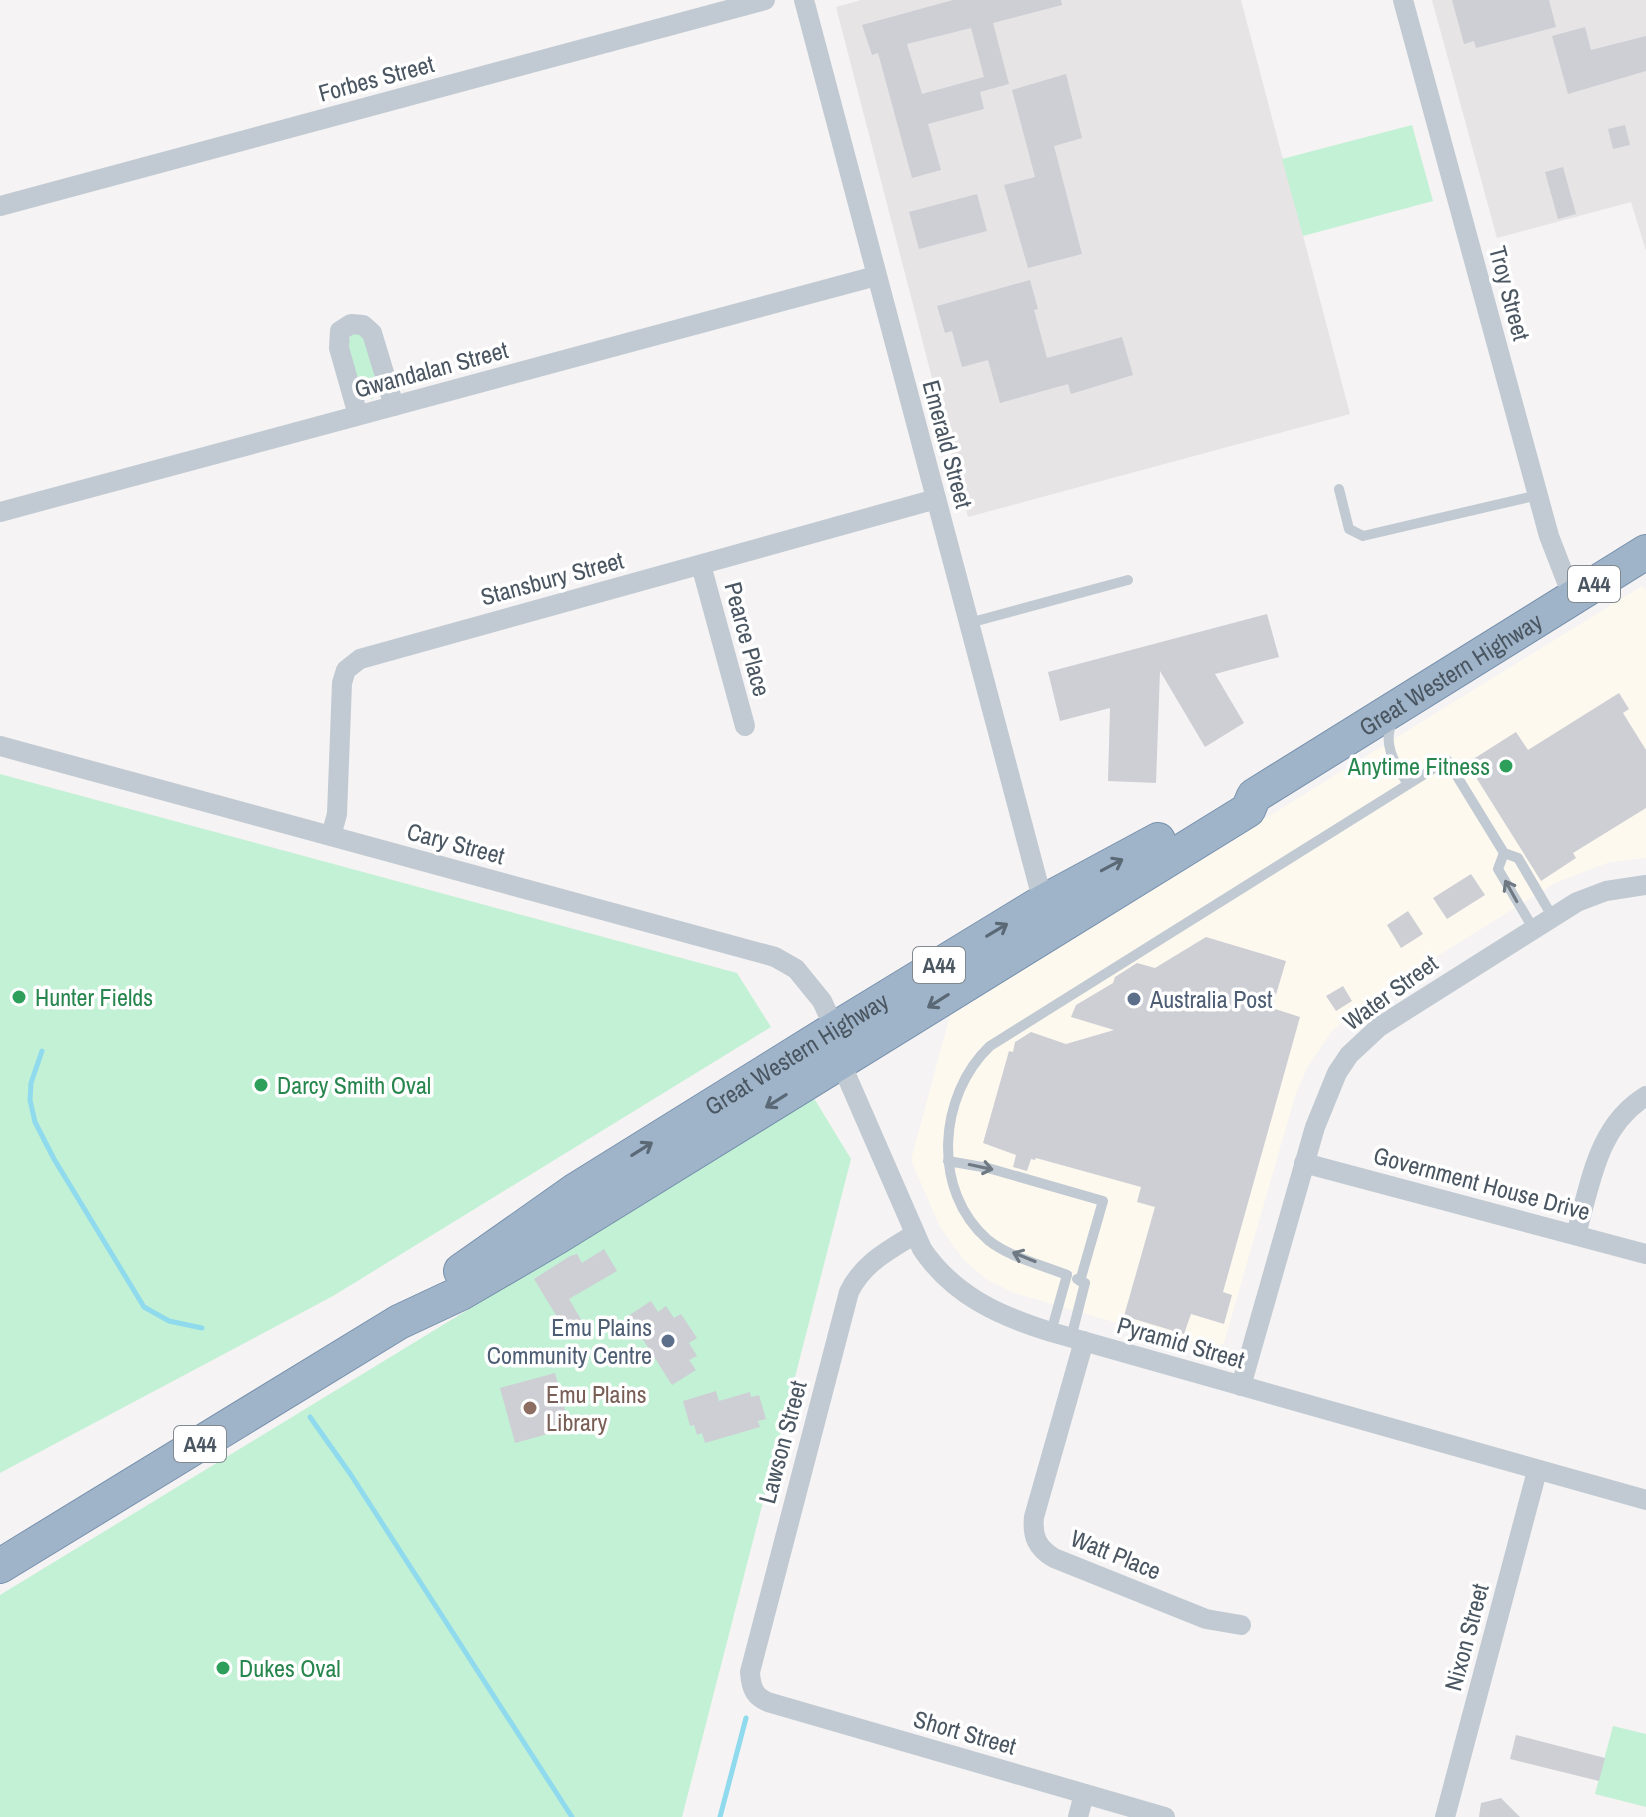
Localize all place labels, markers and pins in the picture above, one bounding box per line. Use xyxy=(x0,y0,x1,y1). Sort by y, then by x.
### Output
place label: Anytime Fitness xyxy=(1347,750,1490,782)
marker: Anytime Fitness xyxy=(1497,757,1515,775)
place label: Hunter Fields xyxy=(35,981,153,1013)
place label: Australia Post xyxy=(1149,983,1273,1015)
marker: Hunter Fields xyxy=(10,988,28,1006)
marker: Australia Post xyxy=(1125,990,1143,1008)
place label: Darcy Smith Oval xyxy=(277,1069,431,1101)
marker: Darcy Smith Oval xyxy=(252,1076,270,1094)
place label: Emu Plains Community Centre xyxy=(487,1311,652,1371)
marker: Emu Plains Community Centre xyxy=(659,1332,677,1350)
place label: Emu Plains Library xyxy=(546,1378,647,1438)
marker: Emu Plains Library xyxy=(521,1399,539,1417)
place label: Dukes Oval xyxy=(239,1652,341,1684)
marker: Dukes Oval xyxy=(214,1659,232,1677)

